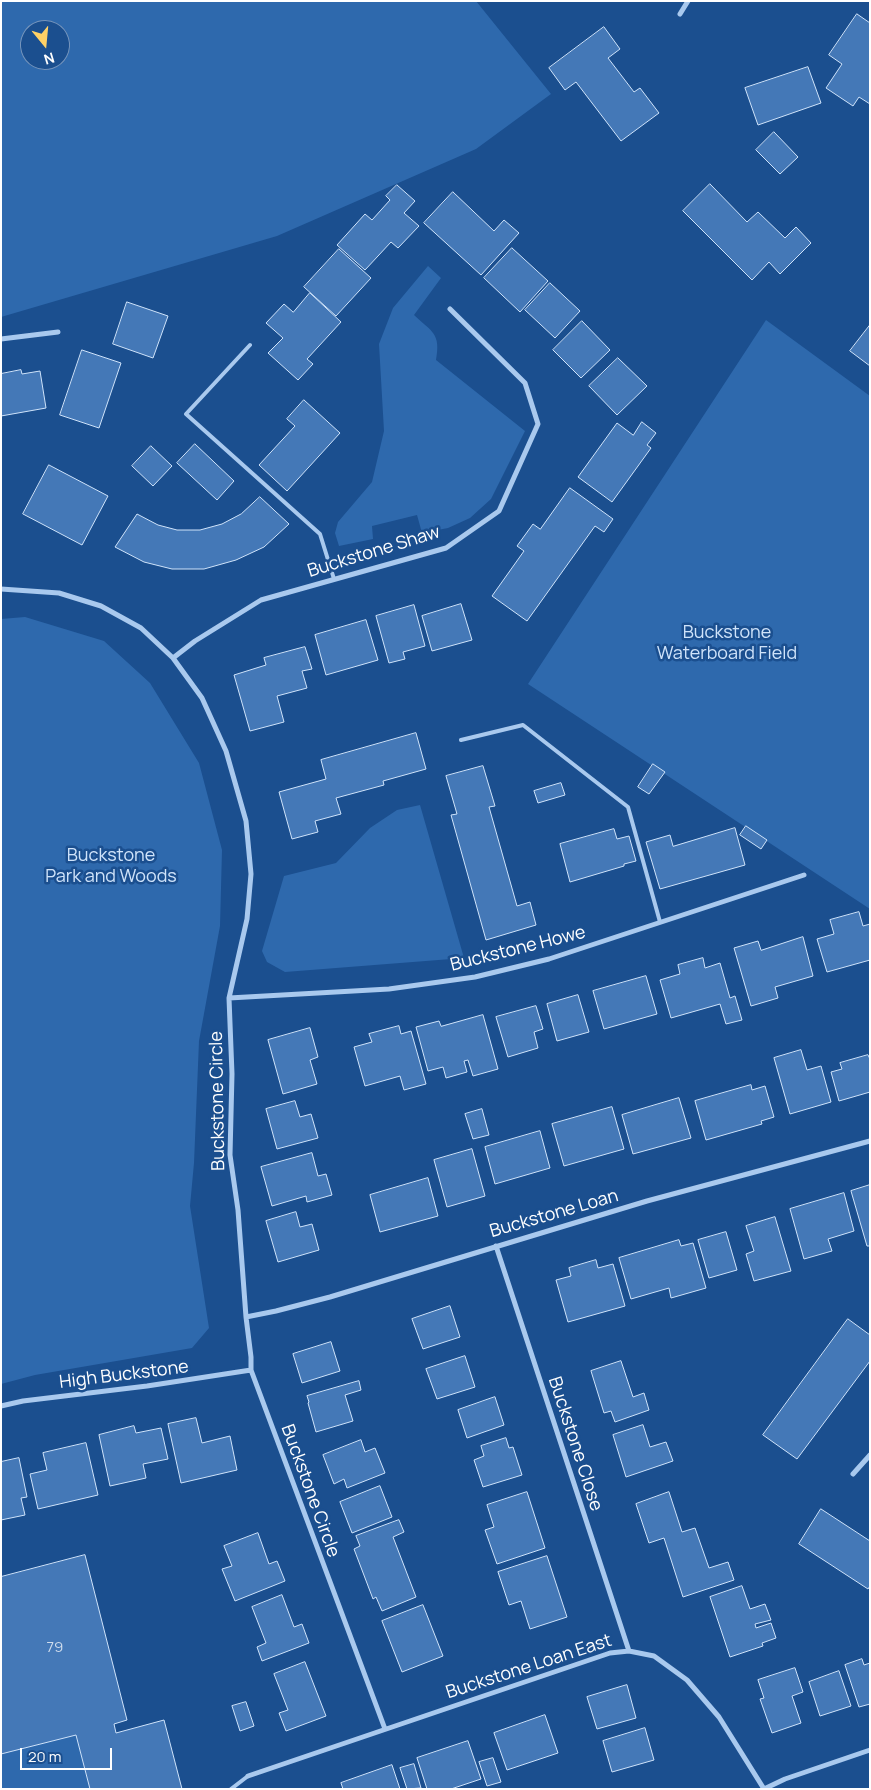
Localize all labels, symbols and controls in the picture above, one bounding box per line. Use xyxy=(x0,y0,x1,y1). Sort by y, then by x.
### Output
north arrow xyxy=(20,20,70,70)
text: N xyxy=(42,48,57,69)
street label: Buckstone Shaw xyxy=(305,522,443,582)
park label: Buckstone Waterboard Field xyxy=(657,622,797,664)
park label: Buckstone Park and Woods xyxy=(45,845,177,888)
street label: Buckstone Howe xyxy=(448,922,588,976)
street label: Buckstone Circle xyxy=(206,1031,230,1171)
street label: Buckstone Loan xyxy=(487,1185,621,1243)
street label: High Buckstone xyxy=(58,1356,190,1394)
street label: Buckstone Close xyxy=(543,1374,607,1514)
street label: Buckstone Circle xyxy=(276,1422,344,1560)
street label: Buckstone Loan East xyxy=(443,1630,615,1704)
house number: 79 xyxy=(47,1639,63,1657)
scale bar xyxy=(22,1738,115,1770)
text: 20 m xyxy=(28,1746,61,1767)

